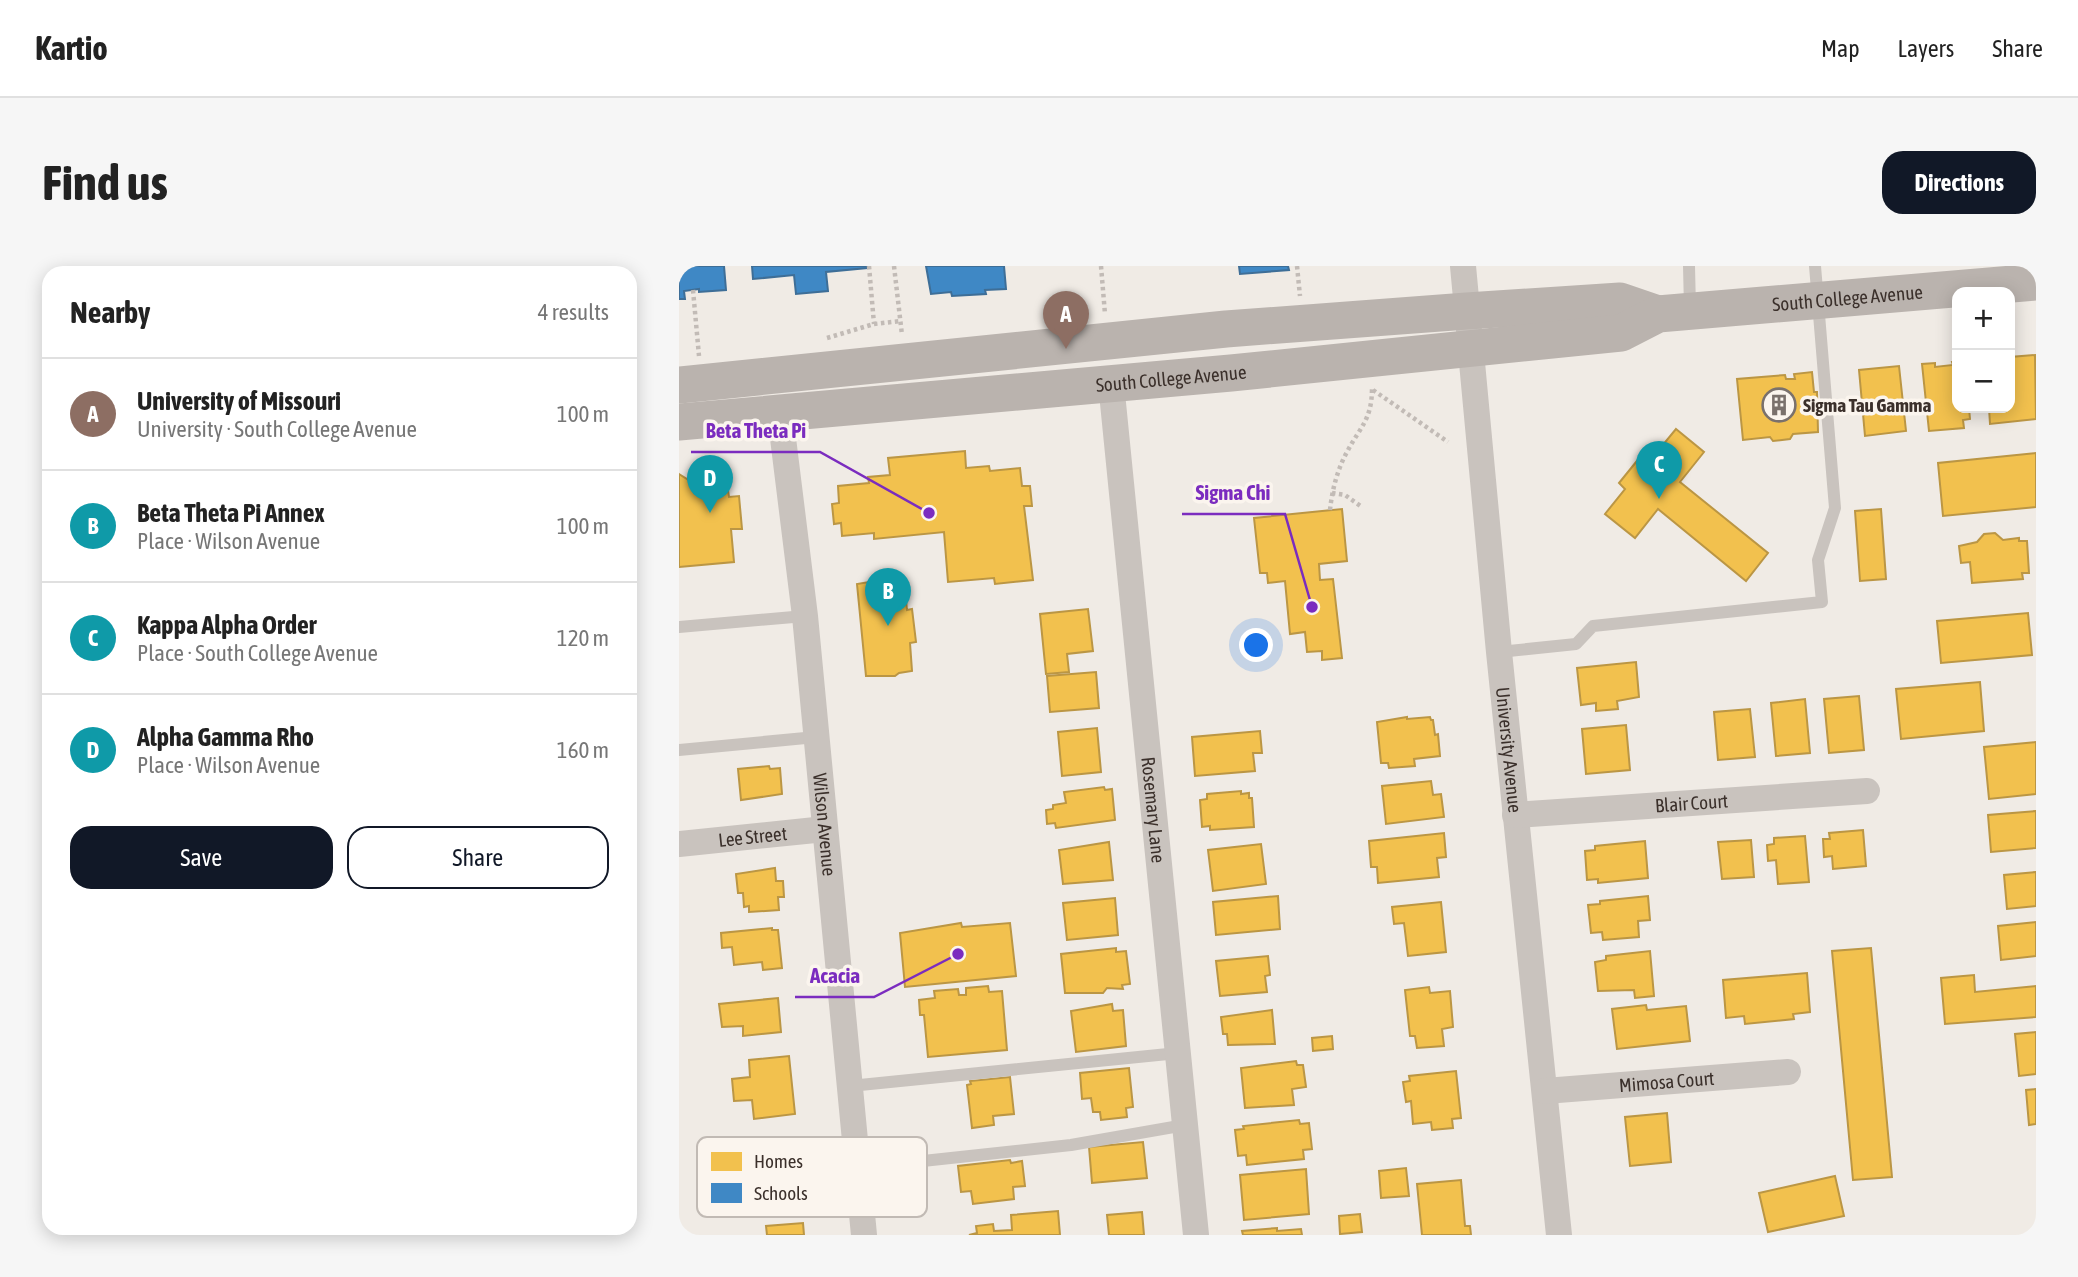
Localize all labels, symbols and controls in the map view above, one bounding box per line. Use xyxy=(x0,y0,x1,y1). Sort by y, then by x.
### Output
text: Kartio xyxy=(35,29,108,67)
text: Map xyxy=(1821,35,1860,62)
text: Layers xyxy=(1898,35,1954,62)
text: Share xyxy=(1992,35,2043,62)
button: Directions xyxy=(1882,151,2036,214)
text: Find us xyxy=(42,154,168,210)
street label: South College Avenue xyxy=(1771,281,1924,315)
map controls xyxy=(1952,287,2015,413)
button: + xyxy=(1952,287,2015,350)
pin: A xyxy=(1043,291,1089,349)
text: Nearby xyxy=(70,295,150,329)
text: 4 results xyxy=(538,299,609,325)
button: − xyxy=(1952,350,2015,413)
street label: South College Avenue xyxy=(1095,360,1247,396)
text: University of Missouri xyxy=(137,386,341,416)
building icon: Sigma Tau Gamma xyxy=(1760,386,1798,424)
place label: Sigma Tau Gamma xyxy=(1803,394,1932,416)
text: A xyxy=(87,401,99,427)
text: 100 m xyxy=(557,401,609,427)
callout: Beta Theta Pi xyxy=(691,410,820,452)
text: University · South College Avenue xyxy=(137,416,417,442)
text: Beta Theta Pi xyxy=(706,418,806,442)
pin: C xyxy=(1636,441,1682,499)
pin: D xyxy=(687,455,733,513)
callout: Sigma Chi xyxy=(1182,472,1285,514)
text: Sigma Chi xyxy=(1196,480,1270,504)
text: Beta Theta Pi Annex xyxy=(137,498,325,528)
text: B xyxy=(88,513,98,539)
text: 100 m xyxy=(557,513,609,539)
text: Place · Wilson Avenue xyxy=(137,528,320,554)
pin: B xyxy=(865,568,911,626)
text: Kappa Alpha Order xyxy=(137,610,316,640)
text: C xyxy=(88,625,98,651)
text: 120 m xyxy=(557,625,609,651)
your location xyxy=(1239,628,1273,662)
text: Place · South College Avenue xyxy=(137,640,378,666)
street label: University Avenue xyxy=(1492,686,1526,814)
text: Alpha Gamma Rho xyxy=(137,722,314,752)
text: D xyxy=(87,737,99,763)
text: 160 m xyxy=(557,737,609,763)
text: Place · Wilson Avenue xyxy=(137,752,320,778)
street label: Rosemary Lane xyxy=(1137,756,1170,864)
street label: Wilson Avenue xyxy=(809,772,841,877)
street label: Blair Court xyxy=(1654,789,1729,816)
street label: Lee Street xyxy=(717,822,788,851)
button: Save xyxy=(70,826,333,889)
button: Share xyxy=(347,826,609,889)
callout: Acacia xyxy=(795,955,874,997)
text: Acacia xyxy=(809,963,860,987)
street label: Mimosa Court xyxy=(1618,1067,1715,1096)
legend xyxy=(697,1137,927,1217)
text: Homes xyxy=(754,1150,803,1172)
text: Schools xyxy=(754,1182,808,1204)

